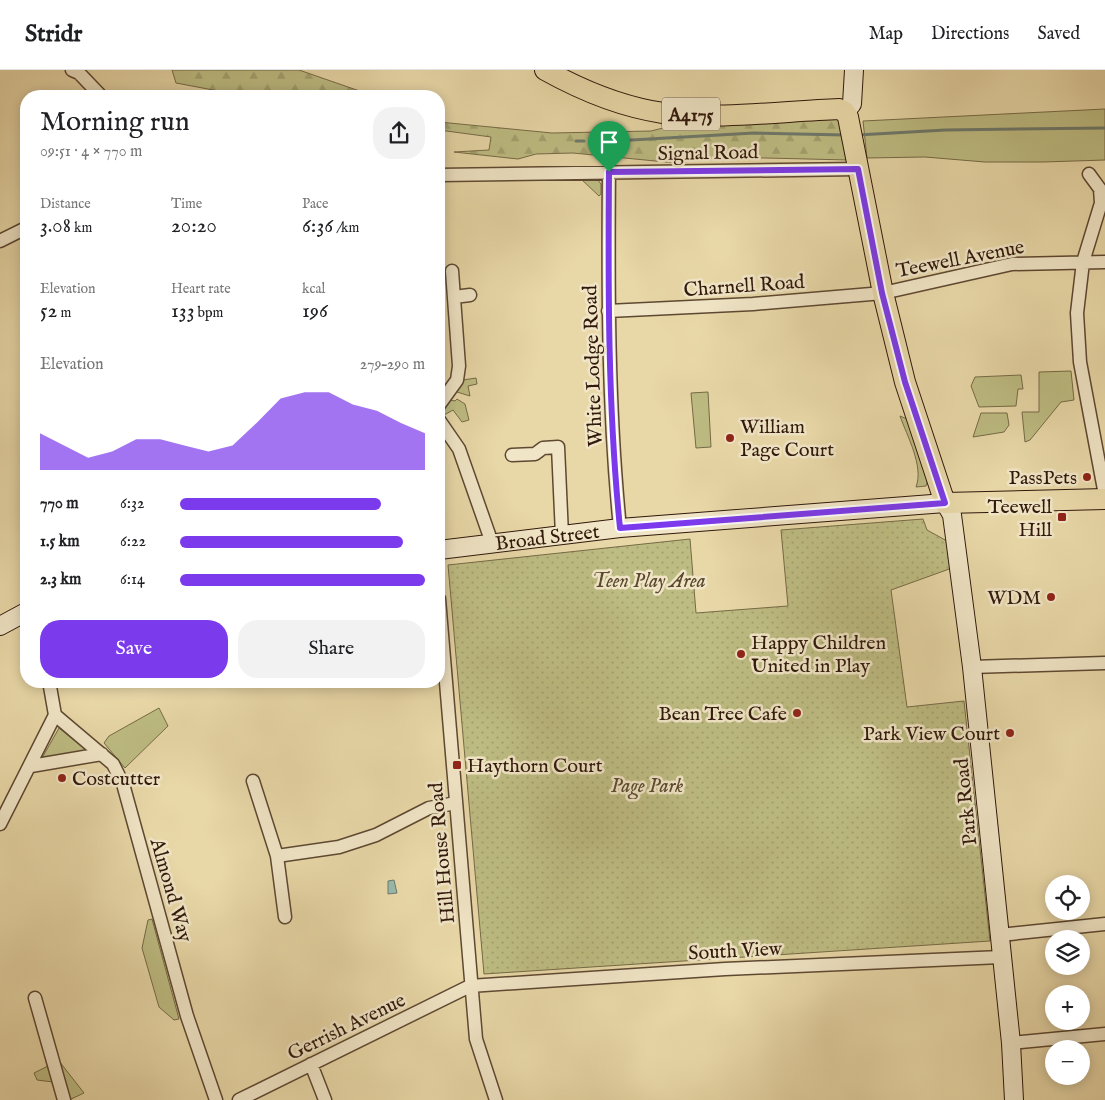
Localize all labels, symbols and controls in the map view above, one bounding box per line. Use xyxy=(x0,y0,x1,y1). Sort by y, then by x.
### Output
text: Stridr xyxy=(25,19,82,50)
text: Map xyxy=(869,23,903,46)
text: Directions xyxy=(931,23,1009,46)
text: Saved xyxy=(1037,23,1080,46)
road number: A4175 xyxy=(662,98,720,131)
text: Morning run xyxy=(40,105,190,140)
button: share xyxy=(373,107,425,159)
pin xyxy=(588,121,630,172)
icon: arrive xyxy=(595,128,623,156)
street label: Signal Road xyxy=(657,140,759,167)
text: 09:51 · 4 × 770 m xyxy=(40,142,142,162)
text: Distance xyxy=(40,195,91,213)
text: Time xyxy=(171,195,202,213)
text: Pace xyxy=(302,195,329,213)
text: 3.08 xyxy=(40,213,71,240)
text: 20:20 xyxy=(171,213,217,240)
text: 6:36 xyxy=(302,213,333,240)
text: km xyxy=(71,219,92,237)
text: /km xyxy=(333,219,359,237)
street label: Teewell Avenue xyxy=(894,235,1026,284)
street label: Charnell Road xyxy=(683,270,806,303)
text: Elevation xyxy=(40,280,96,298)
text: Heart rate xyxy=(171,280,231,298)
text: kcal xyxy=(302,280,325,298)
street label: White Lodge Road xyxy=(578,284,609,447)
text: 52 xyxy=(40,298,57,325)
text: 133 xyxy=(171,298,195,325)
text: 196 xyxy=(302,298,328,325)
text: m xyxy=(57,304,71,322)
text: bpm xyxy=(195,304,223,322)
text: Elevation xyxy=(40,355,103,375)
text: 279–290 m xyxy=(360,355,425,375)
place label: William Page Court xyxy=(740,415,834,463)
marker: William Page Court xyxy=(724,432,736,444)
place label: PassPets xyxy=(1008,466,1077,491)
marker: PassPets xyxy=(1081,471,1093,483)
text: 770 m xyxy=(40,494,79,514)
text: 6:32 xyxy=(120,494,144,514)
place label: Teewell Hill xyxy=(988,495,1053,543)
marker: Teewell Hill xyxy=(1056,511,1068,523)
street label: Broad Street xyxy=(494,520,601,557)
text: 1.5 km xyxy=(40,532,80,552)
text: 6:22 xyxy=(120,532,146,552)
park label: Teen Play Area xyxy=(592,569,706,594)
text: 2.3 km xyxy=(40,570,81,590)
text: 6:14 xyxy=(120,570,145,590)
place label: WDM xyxy=(987,586,1041,611)
marker: WDM xyxy=(1045,591,1057,603)
button: Save xyxy=(40,620,228,678)
button: Share xyxy=(238,620,425,678)
place label: Happy Children United in Play xyxy=(751,631,886,679)
marker: Happy Children United in Play xyxy=(735,648,747,660)
place label: Bean Tree Cafe xyxy=(659,702,787,727)
marker: Bean Tree Cafe xyxy=(791,707,803,719)
place label: Park View Court xyxy=(863,722,1000,747)
marker: Park View Court xyxy=(1004,727,1016,739)
place label: Haythorn Court xyxy=(467,754,603,779)
street label: Park Road xyxy=(949,757,984,847)
marker: Haythorn Court xyxy=(451,759,463,771)
place label: Costcutter xyxy=(72,767,161,792)
marker: Costcutter xyxy=(56,772,68,784)
park label: Page Park xyxy=(611,774,683,800)
street label: Hill House Road xyxy=(424,781,461,924)
street label: Almond Way xyxy=(144,835,197,945)
map controls xyxy=(1045,875,1090,1085)
button: locate xyxy=(1045,875,1090,920)
button: layers xyxy=(1045,930,1090,975)
street label: South View xyxy=(688,937,783,966)
button: + xyxy=(1045,985,1090,1030)
street label: Gerrish Avenue xyxy=(284,988,410,1067)
button: − xyxy=(1045,1040,1090,1085)

